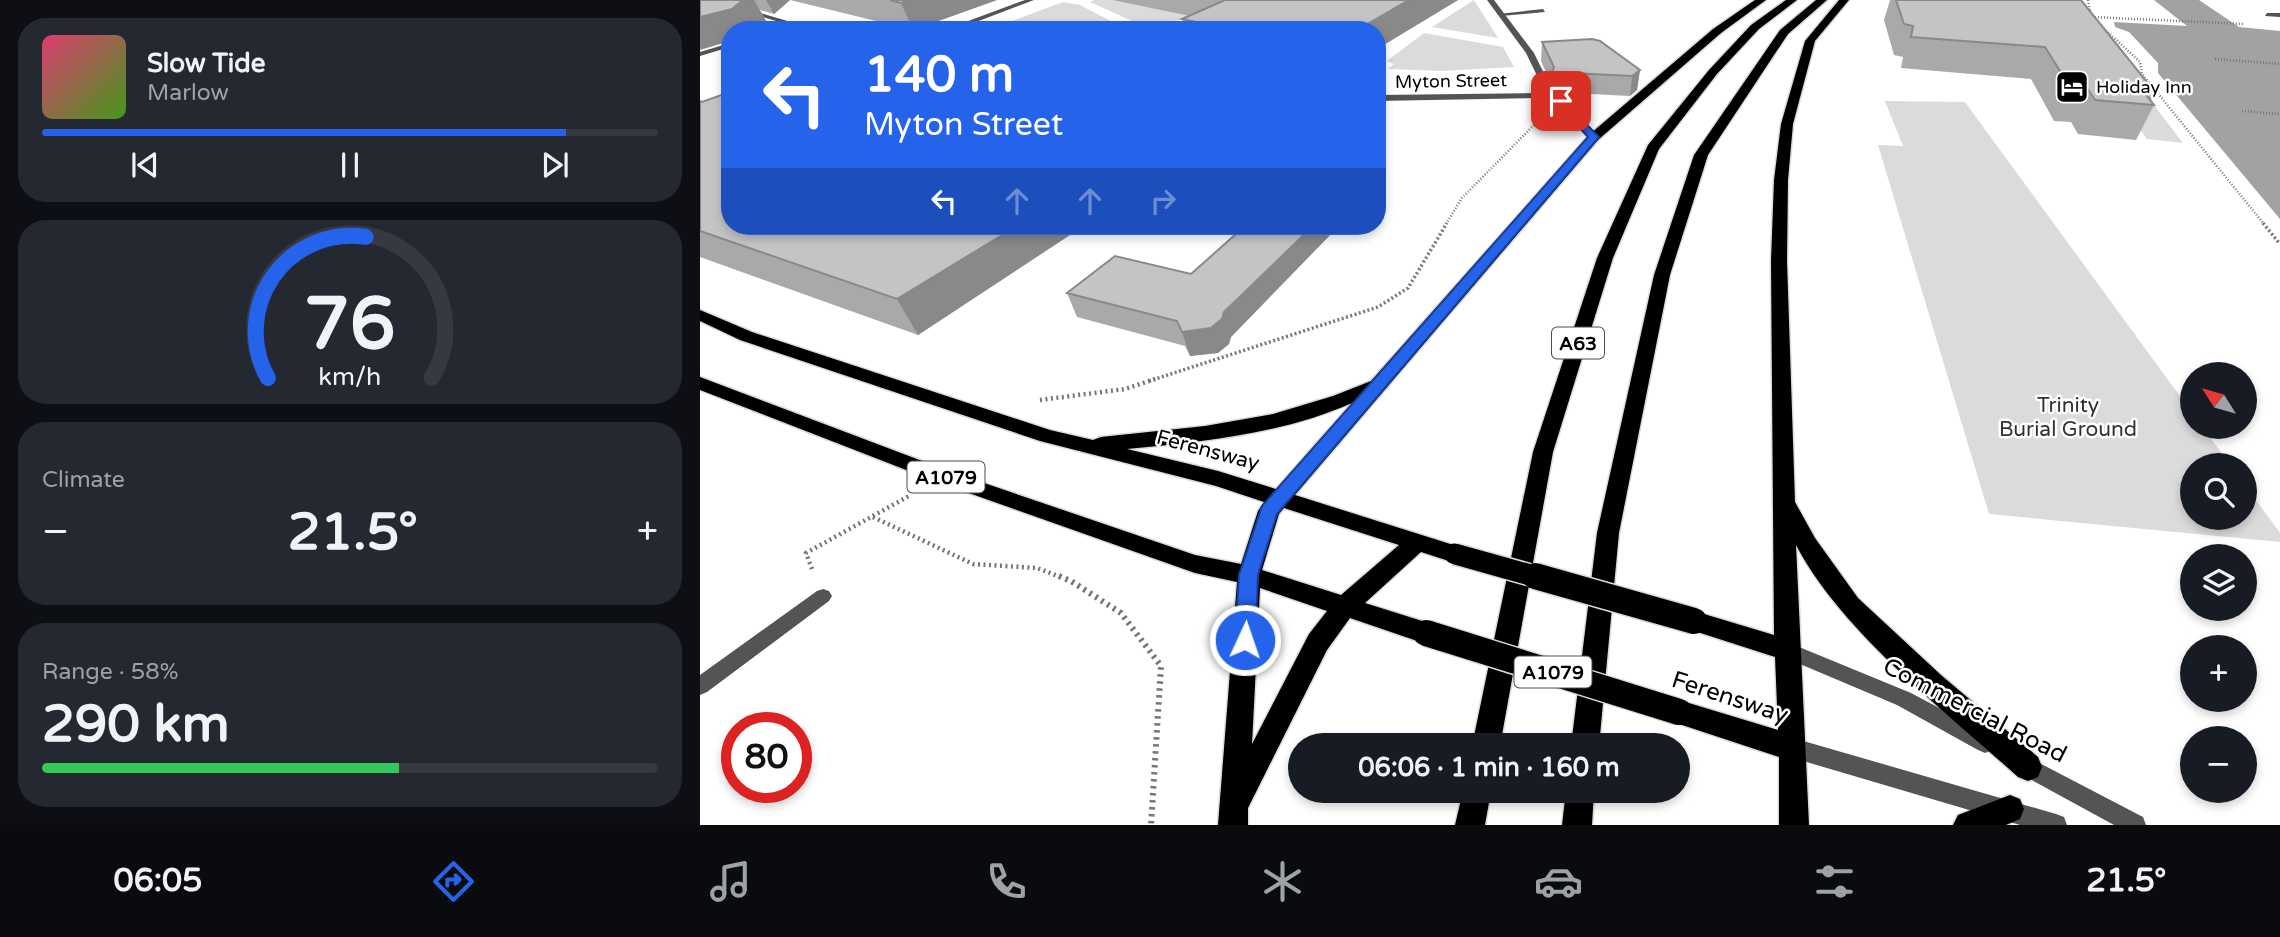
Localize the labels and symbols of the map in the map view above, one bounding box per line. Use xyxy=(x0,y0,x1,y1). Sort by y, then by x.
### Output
hotel icon: Holiday Inn xyxy=(2053,68,2091,106)
street label: Myton Street xyxy=(1395,69,1507,93)
pin xyxy=(1531,71,1591,131)
place label: Holiday Inn xyxy=(2096,76,2192,98)
road number: A63 xyxy=(1552,328,1604,358)
north arrow xyxy=(2180,362,2258,439)
park label: Trinity Burial Ground xyxy=(1999,393,2137,442)
street label: Ferensway xyxy=(1154,425,1262,476)
road number: A1079 xyxy=(908,462,984,492)
position arrow xyxy=(1208,603,1282,677)
street label: Commercial Road xyxy=(1878,652,2071,769)
road number: A1079 xyxy=(1514,656,1592,688)
street label: Ferensway xyxy=(1668,665,1792,730)
speed limit sign: 80 xyxy=(721,712,812,803)

